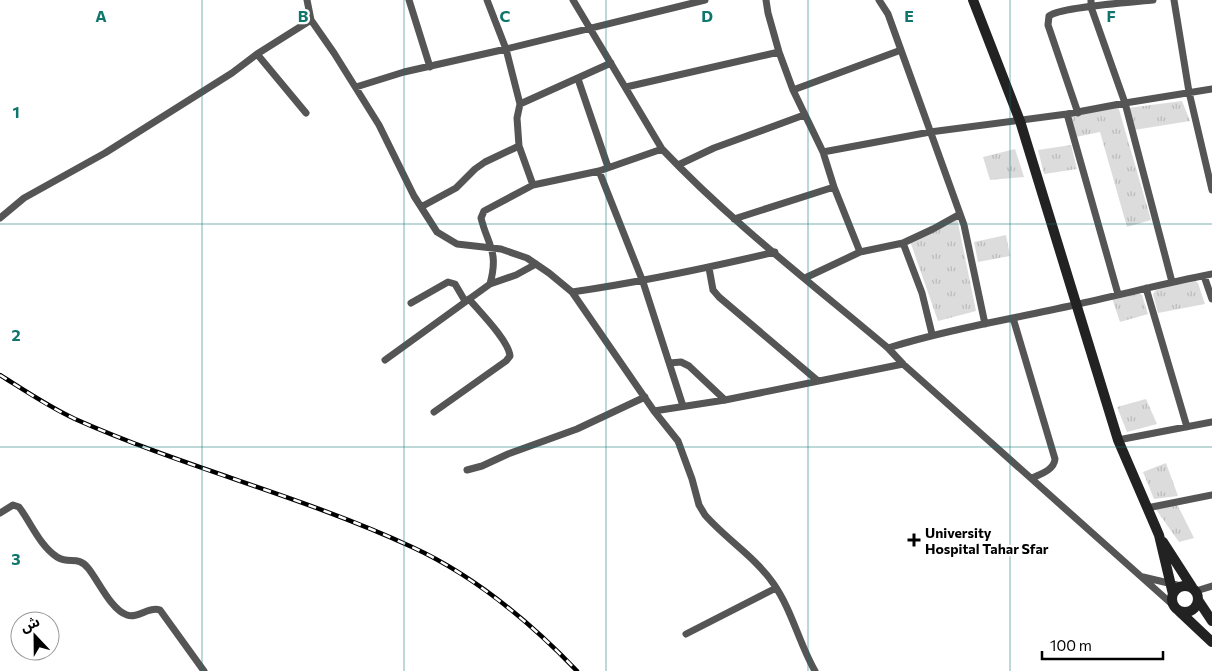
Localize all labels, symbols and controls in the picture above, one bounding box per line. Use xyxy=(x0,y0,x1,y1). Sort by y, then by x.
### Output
text: A xyxy=(95,6,107,25)
text: B xyxy=(298,6,309,25)
text: C xyxy=(500,6,511,25)
text: D xyxy=(701,6,713,25)
text: E xyxy=(904,6,914,25)
text: F xyxy=(1106,6,1116,25)
text: 1 xyxy=(12,102,20,121)
text: 2 xyxy=(11,325,21,344)
place label: University Hospital Tahar Sfar xyxy=(925,524,1049,557)
marker: University Hospital Tahar Sfar xyxy=(907,533,921,547)
text: 3 xyxy=(11,549,21,568)
north arrow xyxy=(10,611,60,661)
text: ش xyxy=(18,612,42,635)
scale bar xyxy=(1042,628,1163,660)
text: 100 m xyxy=(1050,636,1092,654)

